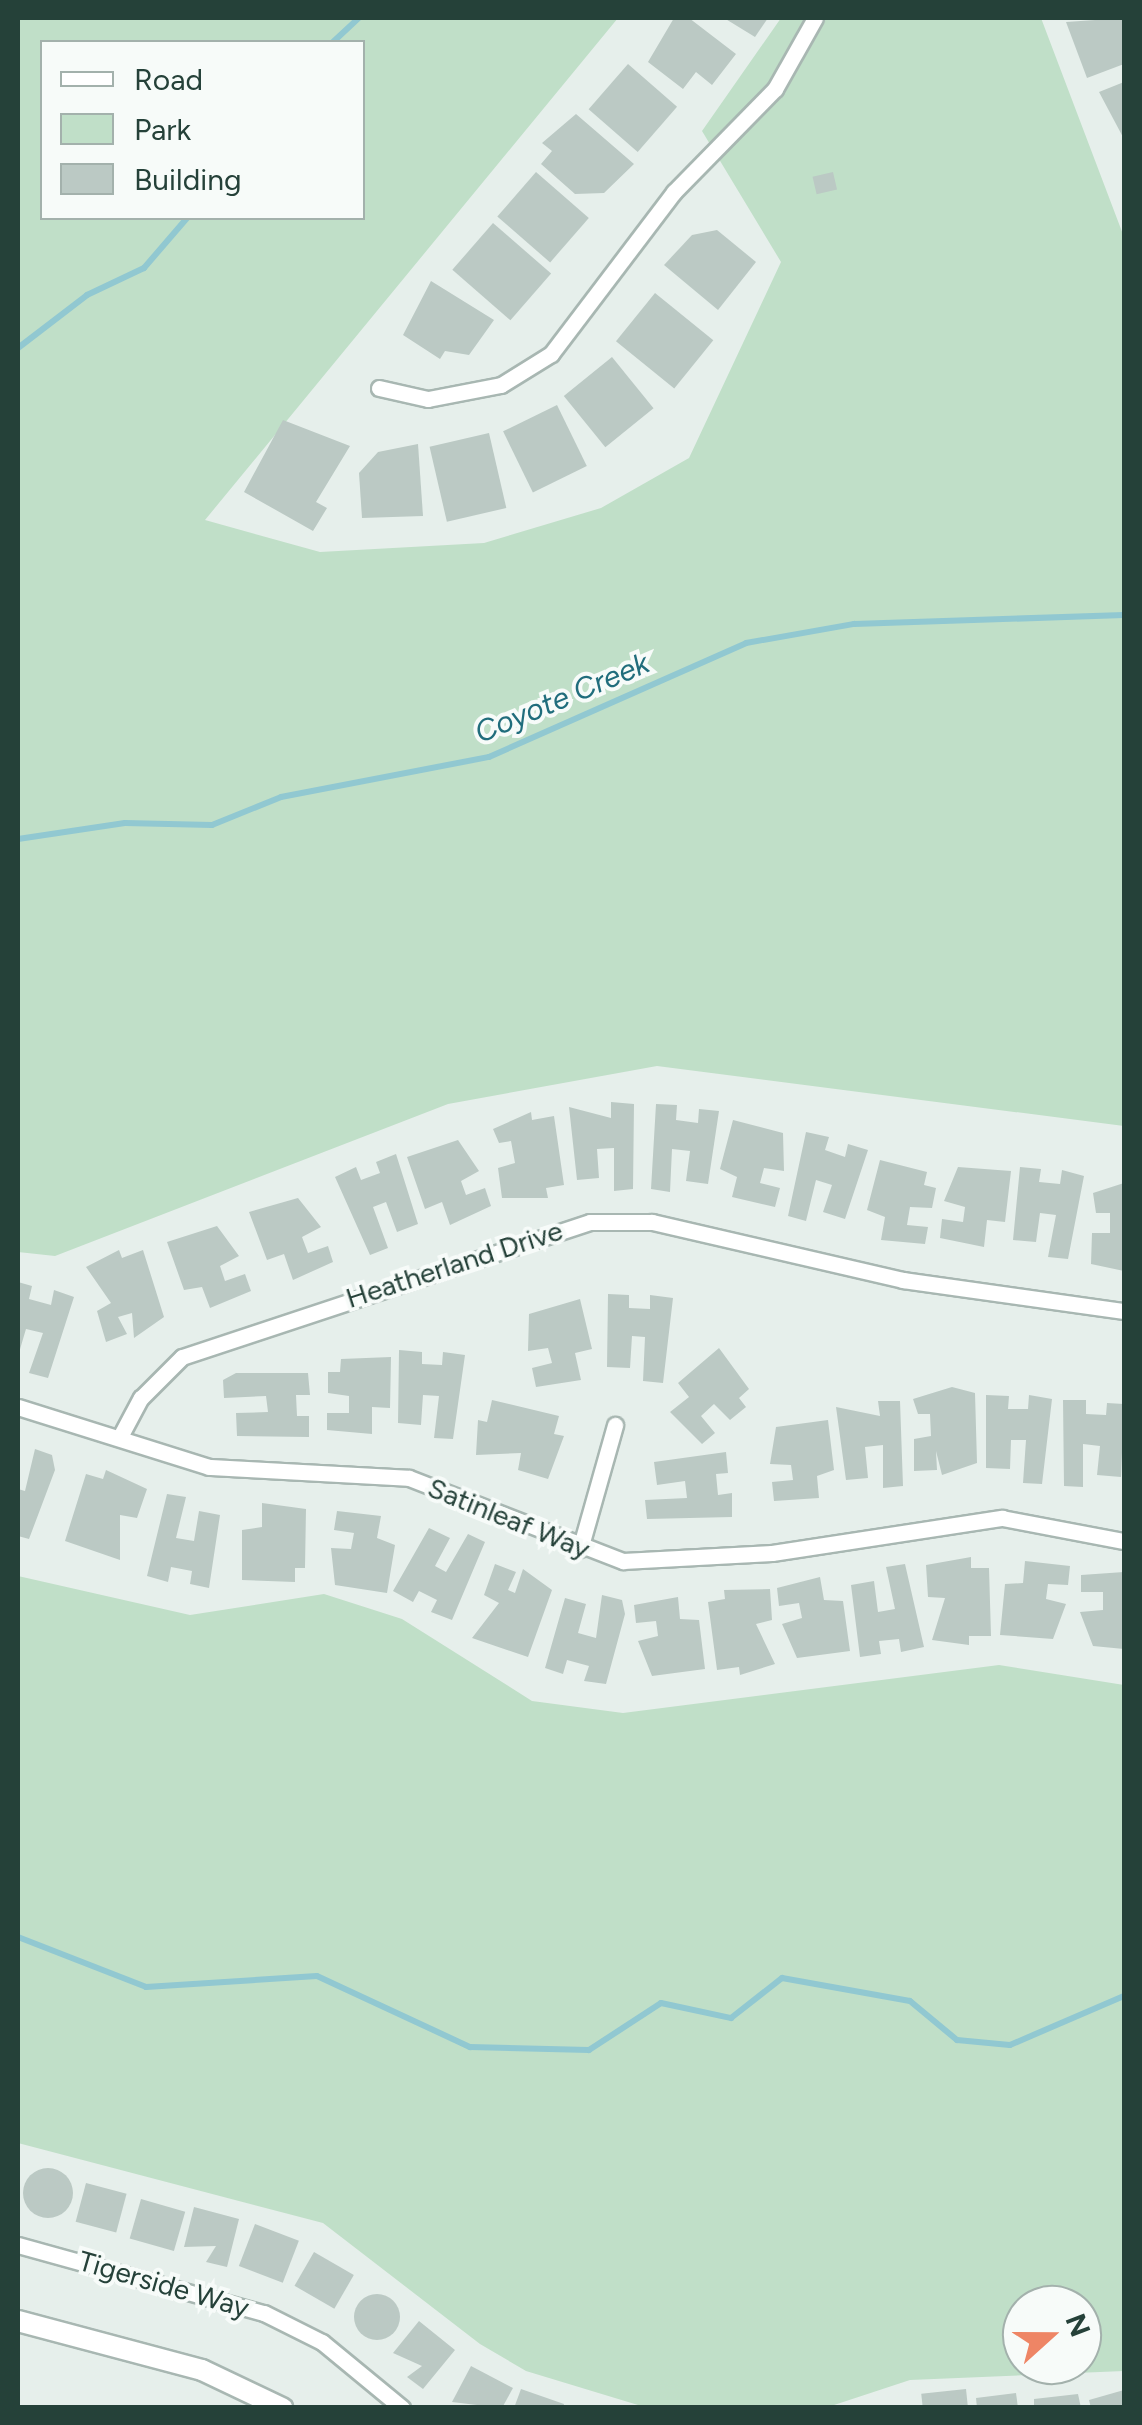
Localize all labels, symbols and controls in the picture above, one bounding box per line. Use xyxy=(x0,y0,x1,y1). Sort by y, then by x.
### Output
legend xyxy=(40,40,365,220)
text: Road xyxy=(134,61,203,98)
text: Park xyxy=(134,111,191,148)
text: Building xyxy=(134,161,242,198)
water label: Coyote Creek xyxy=(469,645,655,751)
street label: Heatherland Drive xyxy=(341,1213,567,1315)
street label: Satinleaf Way xyxy=(423,1470,595,1566)
street label: Tigerside Way xyxy=(75,2244,253,2324)
north arrow xyxy=(1002,2285,1102,2385)
text: N xyxy=(1058,2309,1098,2341)

